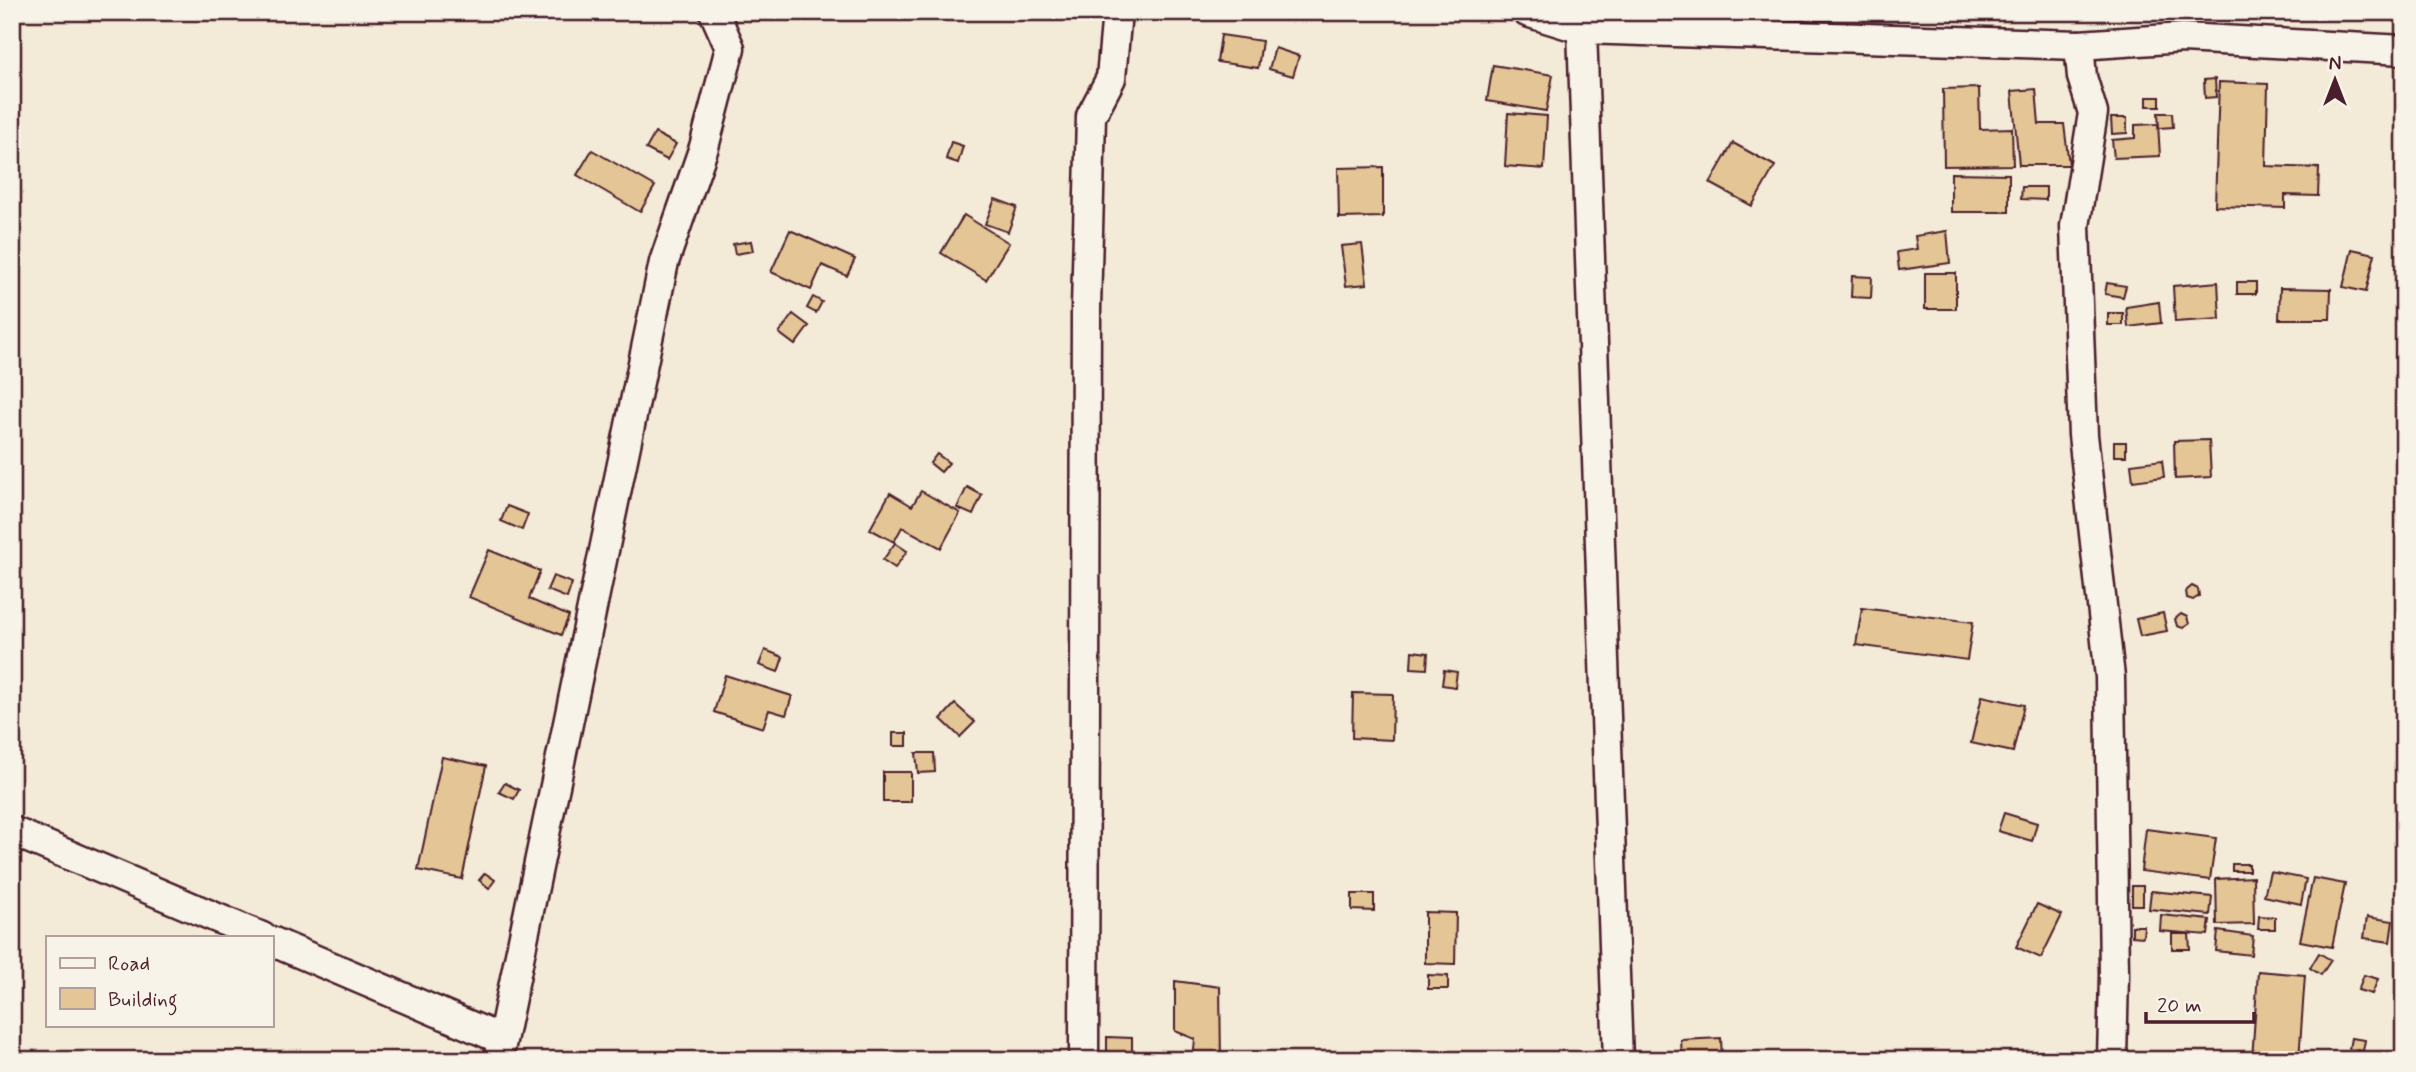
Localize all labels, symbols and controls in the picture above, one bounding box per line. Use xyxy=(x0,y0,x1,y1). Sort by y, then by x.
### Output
north arrow xyxy=(2300,46,2370,116)
text: N xyxy=(2329,52,2341,77)
legend xyxy=(46,936,273,1026)
text: Road xyxy=(108,950,150,978)
scale bar xyxy=(2146,981,2255,1025)
text: Building xyxy=(108,986,178,1016)
text: 20 m xyxy=(2157,992,2202,1020)

